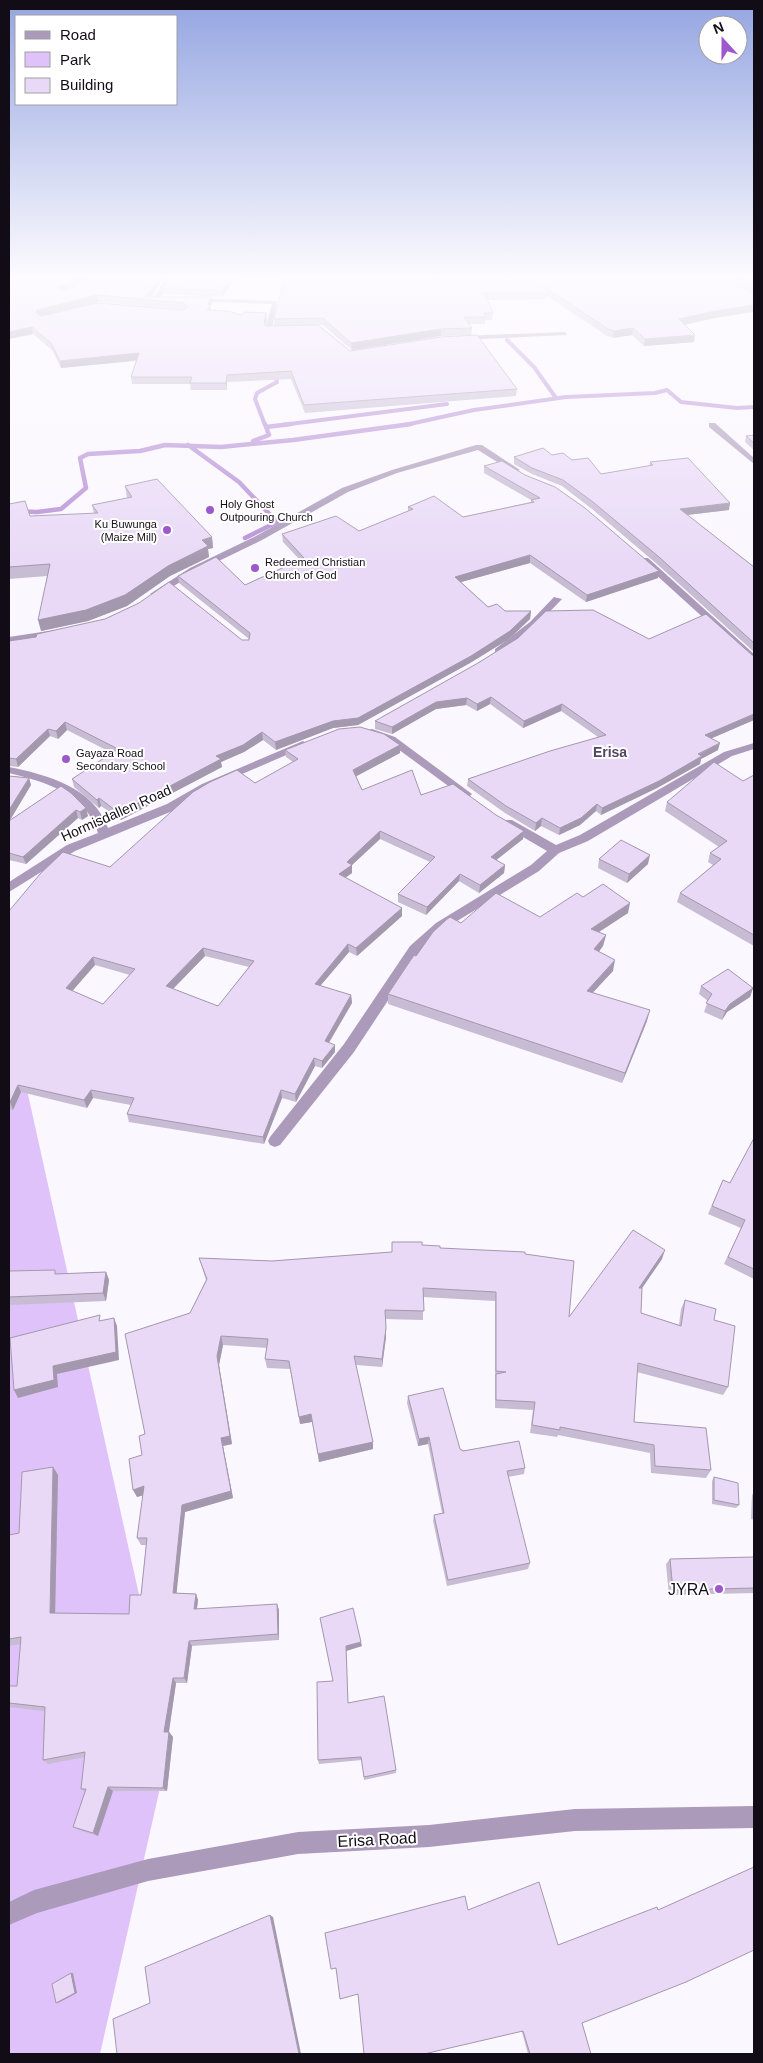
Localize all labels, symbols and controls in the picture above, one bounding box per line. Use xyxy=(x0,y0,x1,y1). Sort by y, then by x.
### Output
legend xyxy=(15,15,178,105)
north arrow xyxy=(698,15,748,65)
text: N xyxy=(711,19,726,37)
text: Road xyxy=(60,26,96,43)
text: Park xyxy=(60,51,91,68)
text: Building xyxy=(60,76,113,93)
place label: Holy Ghost Outpouring Church xyxy=(220,498,313,523)
marker: Holy Ghost Outpouring Church xyxy=(204,504,216,516)
place label: Ku Buwunga (Maize Mill) xyxy=(95,518,158,543)
marker: Ku Buwunga (Maize Mill) xyxy=(161,524,173,536)
place label: Redeemed Christian Church of God xyxy=(265,556,365,581)
marker: Redeemed Christian Church of God xyxy=(249,562,261,574)
district label: Erisa xyxy=(593,744,627,760)
place label: Gayaza Road Secondary School xyxy=(76,747,165,772)
marker: Gayaza Road Secondary School xyxy=(60,753,72,765)
street label: Hormisdallen Road xyxy=(58,781,174,845)
place label: JYRA xyxy=(668,1581,709,1598)
marker: JYRA xyxy=(713,1583,725,1595)
street label: Erisa Road xyxy=(337,1829,417,1850)

